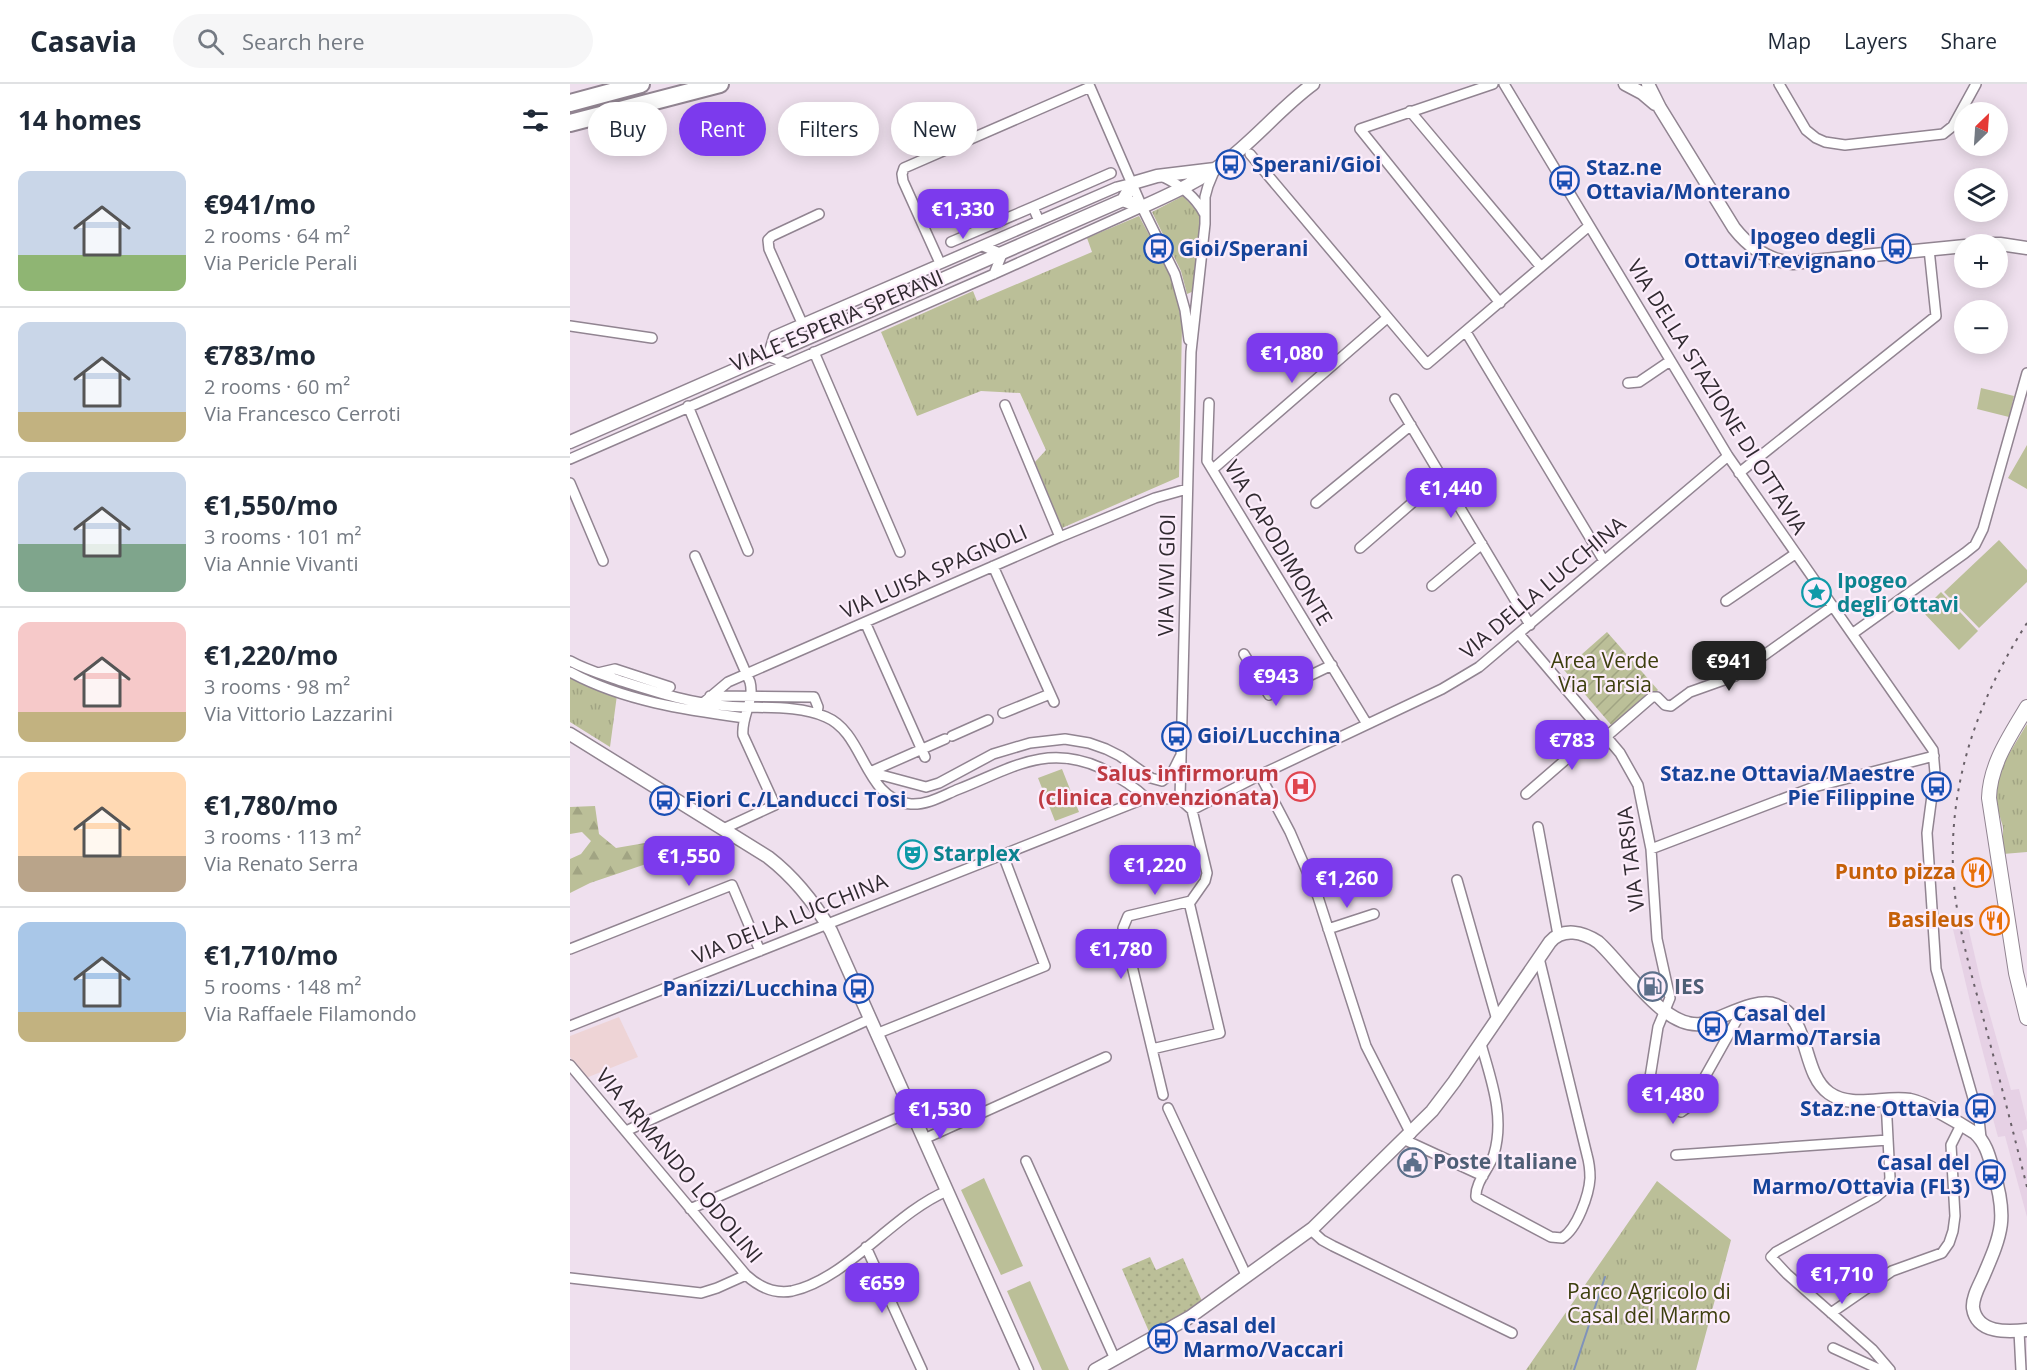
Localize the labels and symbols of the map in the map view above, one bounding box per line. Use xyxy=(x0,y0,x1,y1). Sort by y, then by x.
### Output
north arrow xyxy=(1954,102,2008,156)
bus stop icon: Sperani/Gioi xyxy=(1215,149,1247,181)
place label: Sperani/Gioi xyxy=(1252,150,1381,178)
place label: Staz.ne Ottavia/Monterano xyxy=(1586,153,1791,205)
bus stop icon: Staz.ne Ottavia/Monterano xyxy=(1549,164,1581,196)
pin: €1,330 xyxy=(914,189,1012,240)
place label: Ipogeo degli Ottavi/Trevignano xyxy=(1684,222,1876,274)
bus stop icon: Gioi/Sperani xyxy=(1142,233,1174,265)
bus stop icon: Ipogeo degli Ottavi/Trevignano xyxy=(1881,233,1913,265)
place label: Gioi/Sperani xyxy=(1179,234,1308,262)
street label: VIA DELLA STAZIONE DI OTTAVIA xyxy=(1621,254,1815,540)
street label: VIALE ESPERIA SPERANI xyxy=(726,263,947,378)
pin: €1,080 xyxy=(1243,333,1341,384)
street label: VIA CAPODIMONTE xyxy=(1218,455,1339,630)
pin: €1,440 xyxy=(1402,468,1500,519)
street label: VIA DELLA LUCCHINA xyxy=(1454,509,1632,665)
street label: VIA VIVI GIOI xyxy=(1151,513,1181,637)
street label: VIA LUISA SPAGNOLI xyxy=(836,517,1031,625)
place label: Ipogeo degli Ottavi xyxy=(1837,566,1959,618)
place icon: Ipogeo degli Ottavi xyxy=(1800,577,1832,609)
pin: €941 xyxy=(1693,641,1765,692)
park label: Area Verde Via Tarsia xyxy=(1551,646,1659,698)
pin: €943 xyxy=(1240,656,1312,707)
bus stop icon: Gioi/Lucchina xyxy=(1160,720,1192,752)
pin: €783 xyxy=(1536,720,1608,771)
place label: Gioi/Lucchina xyxy=(1197,721,1341,749)
place label: Salus infirmorum (clinica convenzionata) xyxy=(1038,759,1279,811)
place label: Staz.ne Ottavia/Maestre Pie Filippine xyxy=(1660,759,1915,811)
hospital icon: Salus infirmorum (clinica convenzionata) xyxy=(1284,770,1316,802)
bus stop icon: Staz.ne Ottavia/Maestre Pie Filippine xyxy=(1920,770,1952,802)
bus stop icon: Fiori C./Landucci Tosi xyxy=(648,784,680,816)
place label: Fiori C./Landucci Tosi xyxy=(685,785,906,813)
street label: VIA TARSIA xyxy=(1610,804,1650,913)
pin: €1,550 xyxy=(640,836,738,887)
theatre icon: Starplex xyxy=(896,838,928,870)
place label: Starplex xyxy=(933,839,1021,867)
pin: €1,220 xyxy=(1106,845,1204,896)
restaurant icon: Punto pizza xyxy=(1961,856,1993,888)
place label: Punto pizza xyxy=(1835,857,1956,885)
pin: €1,260 xyxy=(1298,858,1396,909)
street label: VIA DELLA LUCCHINA xyxy=(688,866,892,970)
restaurant icon: Basileus xyxy=(1979,904,2011,936)
place label: Basileus xyxy=(1887,905,1974,933)
pin: €1,780 xyxy=(1072,929,1170,980)
fuel station icon: IES xyxy=(1637,971,1669,1003)
place label: IES xyxy=(1674,972,1704,1000)
bus stop icon: Panizzi/Lucchina xyxy=(843,973,875,1005)
place label: Panizzi/Lucchina xyxy=(662,974,838,1002)
place label: Casal del Marmo/Tarsia xyxy=(1733,999,1881,1051)
bus stop icon: Casal del Marmo/Tarsia xyxy=(1696,1010,1728,1042)
street label: VIA ARMANDO LODOLINI xyxy=(590,1062,769,1268)
pin: €1,480 xyxy=(1624,1074,1722,1125)
pin: €1,530 xyxy=(891,1089,989,1140)
bus stop icon: Staz.ne Ottavia xyxy=(1965,1093,1997,1125)
place label: Staz.ne Ottavia xyxy=(1800,1094,1960,1122)
public building icon: Poste Italiane xyxy=(1396,1146,1428,1178)
place label: Poste Italiane xyxy=(1433,1147,1577,1175)
place label: Casal del Marmo/Ottavia (FL3) xyxy=(1752,1148,1970,1200)
bus stop icon: Casal del Marmo/Ottavia (FL3) xyxy=(1975,1159,2007,1191)
pin: €1,710 xyxy=(1793,1254,1891,1305)
pin: €659 xyxy=(846,1263,918,1314)
park label: Parco Agricolo di Casal del Marmo xyxy=(1567,1277,1731,1329)
place label: Casal del Marmo/Vaccari xyxy=(1183,1311,1344,1363)
bus stop icon: Casal del Marmo/Vaccari xyxy=(1146,1322,1178,1354)

